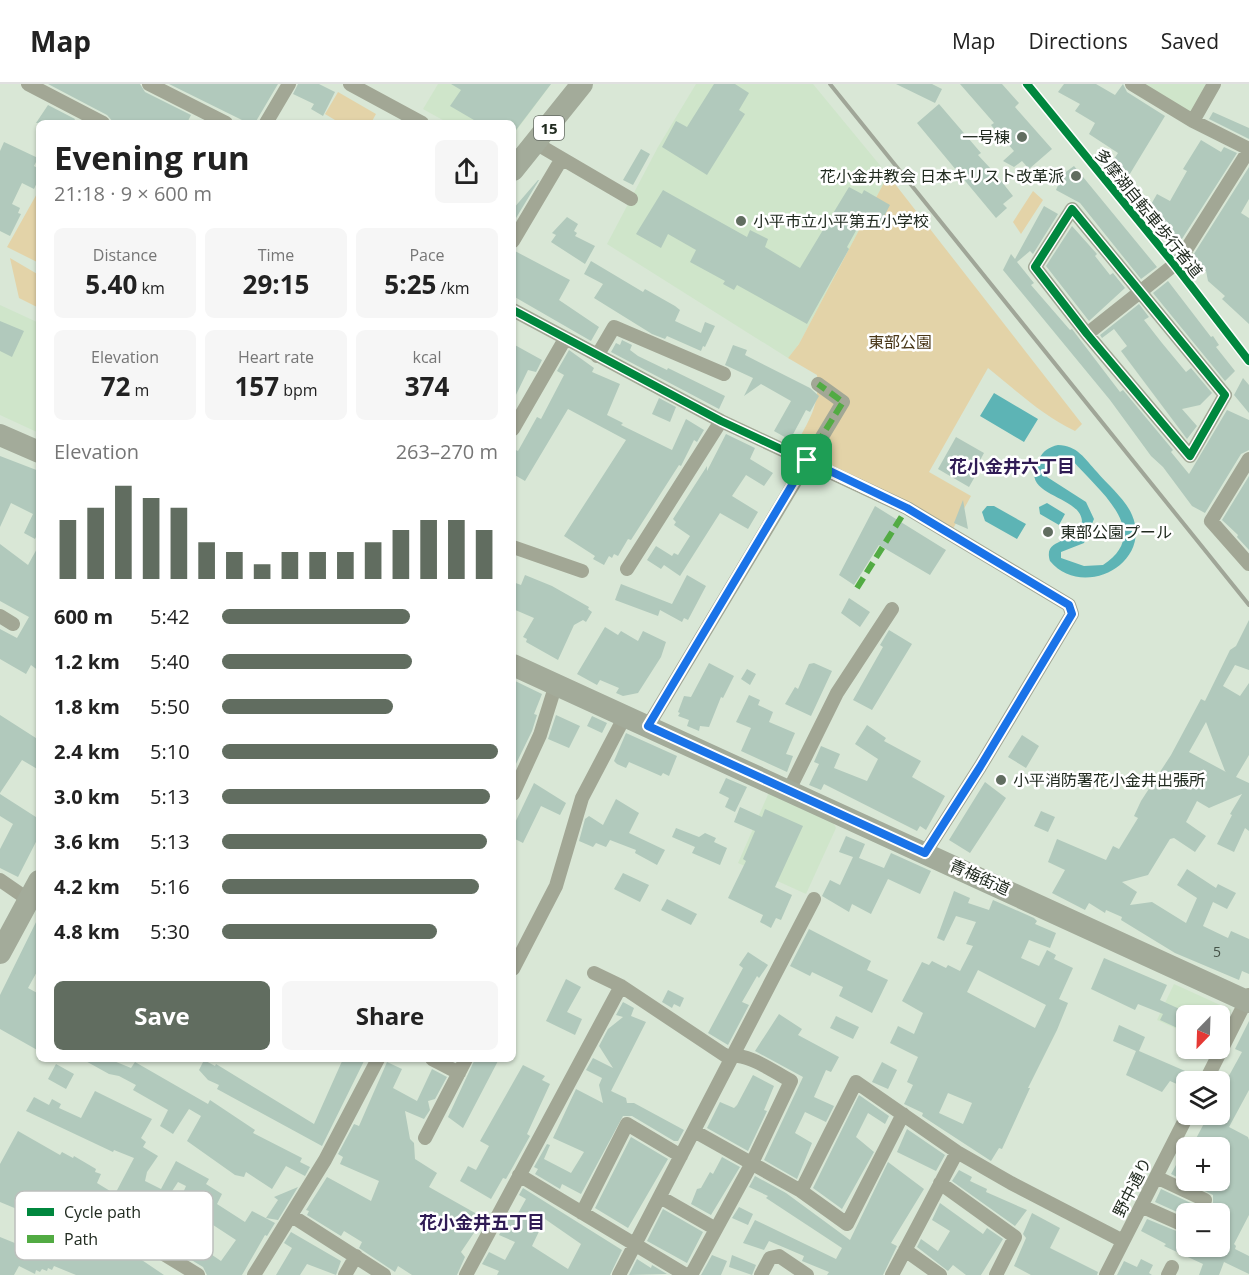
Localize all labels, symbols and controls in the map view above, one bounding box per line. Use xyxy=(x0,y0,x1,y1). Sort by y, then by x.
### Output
text: Map xyxy=(30,22,91,60)
text: Map xyxy=(952,27,995,55)
text: Directions xyxy=(1028,27,1128,55)
text: Saved xyxy=(1161,27,1219,55)
road number: 15 xyxy=(534,116,564,140)
place label: 一号棟 xyxy=(962,126,1010,148)
marker: 一号棟 xyxy=(1015,130,1029,144)
text: Evening run xyxy=(54,135,250,180)
button: share xyxy=(435,140,498,203)
street label: 多摩湖自転車歩行者道 xyxy=(1090,144,1208,282)
place label: 花小金井教会 日本キリスト改革派 xyxy=(820,165,1064,187)
marker: 花小金井教会 日本キリスト改革派 xyxy=(1069,169,1083,183)
text: 21:18 · 9 × 600 m xyxy=(54,180,212,207)
place label: 小平市立小平第五小学校 xyxy=(753,210,929,232)
marker: 小平市立小平第五小学校 xyxy=(734,214,748,228)
text: Distance xyxy=(93,244,157,266)
text: Time xyxy=(258,244,294,266)
text: Pace xyxy=(409,244,445,266)
text: 5.40 xyxy=(85,266,137,302)
text: 29:15 xyxy=(243,266,309,302)
text: 5:25 xyxy=(384,266,436,302)
text: km xyxy=(137,277,165,299)
text: /km xyxy=(436,277,470,299)
park label: 東部公園 xyxy=(868,331,932,353)
text: Elevation xyxy=(91,346,159,368)
text: Heart rate xyxy=(238,346,314,368)
text: kcal xyxy=(413,346,442,368)
text: 72 xyxy=(101,368,130,404)
text: 157 xyxy=(234,368,279,404)
text: 374 xyxy=(405,368,449,404)
text: m xyxy=(130,379,149,401)
text: bpm xyxy=(279,379,318,401)
pin xyxy=(781,434,832,485)
text: Elevation xyxy=(54,438,139,465)
text: 263–270 m xyxy=(396,438,498,465)
icon: arrive xyxy=(790,443,823,476)
district label: 花小金井六丁目 xyxy=(949,454,1075,478)
place label: 東部公園プール xyxy=(1060,521,1172,543)
marker: 東部公園プール xyxy=(1041,525,1055,539)
text: 600 m xyxy=(54,603,113,630)
text: 5:42 xyxy=(150,603,190,630)
text: 1.2 km xyxy=(54,648,120,675)
text: 5:40 xyxy=(150,648,190,675)
text: 1.8 km xyxy=(54,693,120,720)
text: 5:50 xyxy=(150,693,190,720)
text: 2.4 km xyxy=(54,738,120,765)
text: 5:10 xyxy=(150,738,190,765)
place label: 小平消防署花小金井出張所 xyxy=(1013,769,1205,791)
marker: 小平消防署花小金井出張所 xyxy=(994,773,1008,787)
text: 3.0 km xyxy=(54,783,120,810)
text: 5:13 xyxy=(150,783,190,810)
text: 3.6 km xyxy=(54,828,120,855)
text: 5:13 xyxy=(150,828,190,855)
street label: 青梅街道 xyxy=(946,854,1014,900)
text: 4.2 km xyxy=(54,873,120,900)
text: 5:16 xyxy=(150,873,190,900)
text: 4.8 km xyxy=(54,918,120,945)
text: 5:30 xyxy=(150,918,190,945)
house number: 5 xyxy=(1213,942,1221,961)
button: Save xyxy=(54,981,270,1050)
button: Share xyxy=(282,981,498,1050)
north arrow xyxy=(1176,1005,1230,1059)
map controls xyxy=(1176,1005,1230,1257)
button: layers xyxy=(1176,1071,1230,1125)
button: + xyxy=(1176,1137,1230,1191)
street label: 野中通り xyxy=(1108,1153,1156,1221)
legend xyxy=(15,1191,213,1260)
text: Cycle path xyxy=(64,1201,141,1223)
button: − xyxy=(1176,1203,1230,1257)
district label: 花小金井五丁目 xyxy=(419,1210,545,1234)
text: Path xyxy=(64,1228,98,1250)

